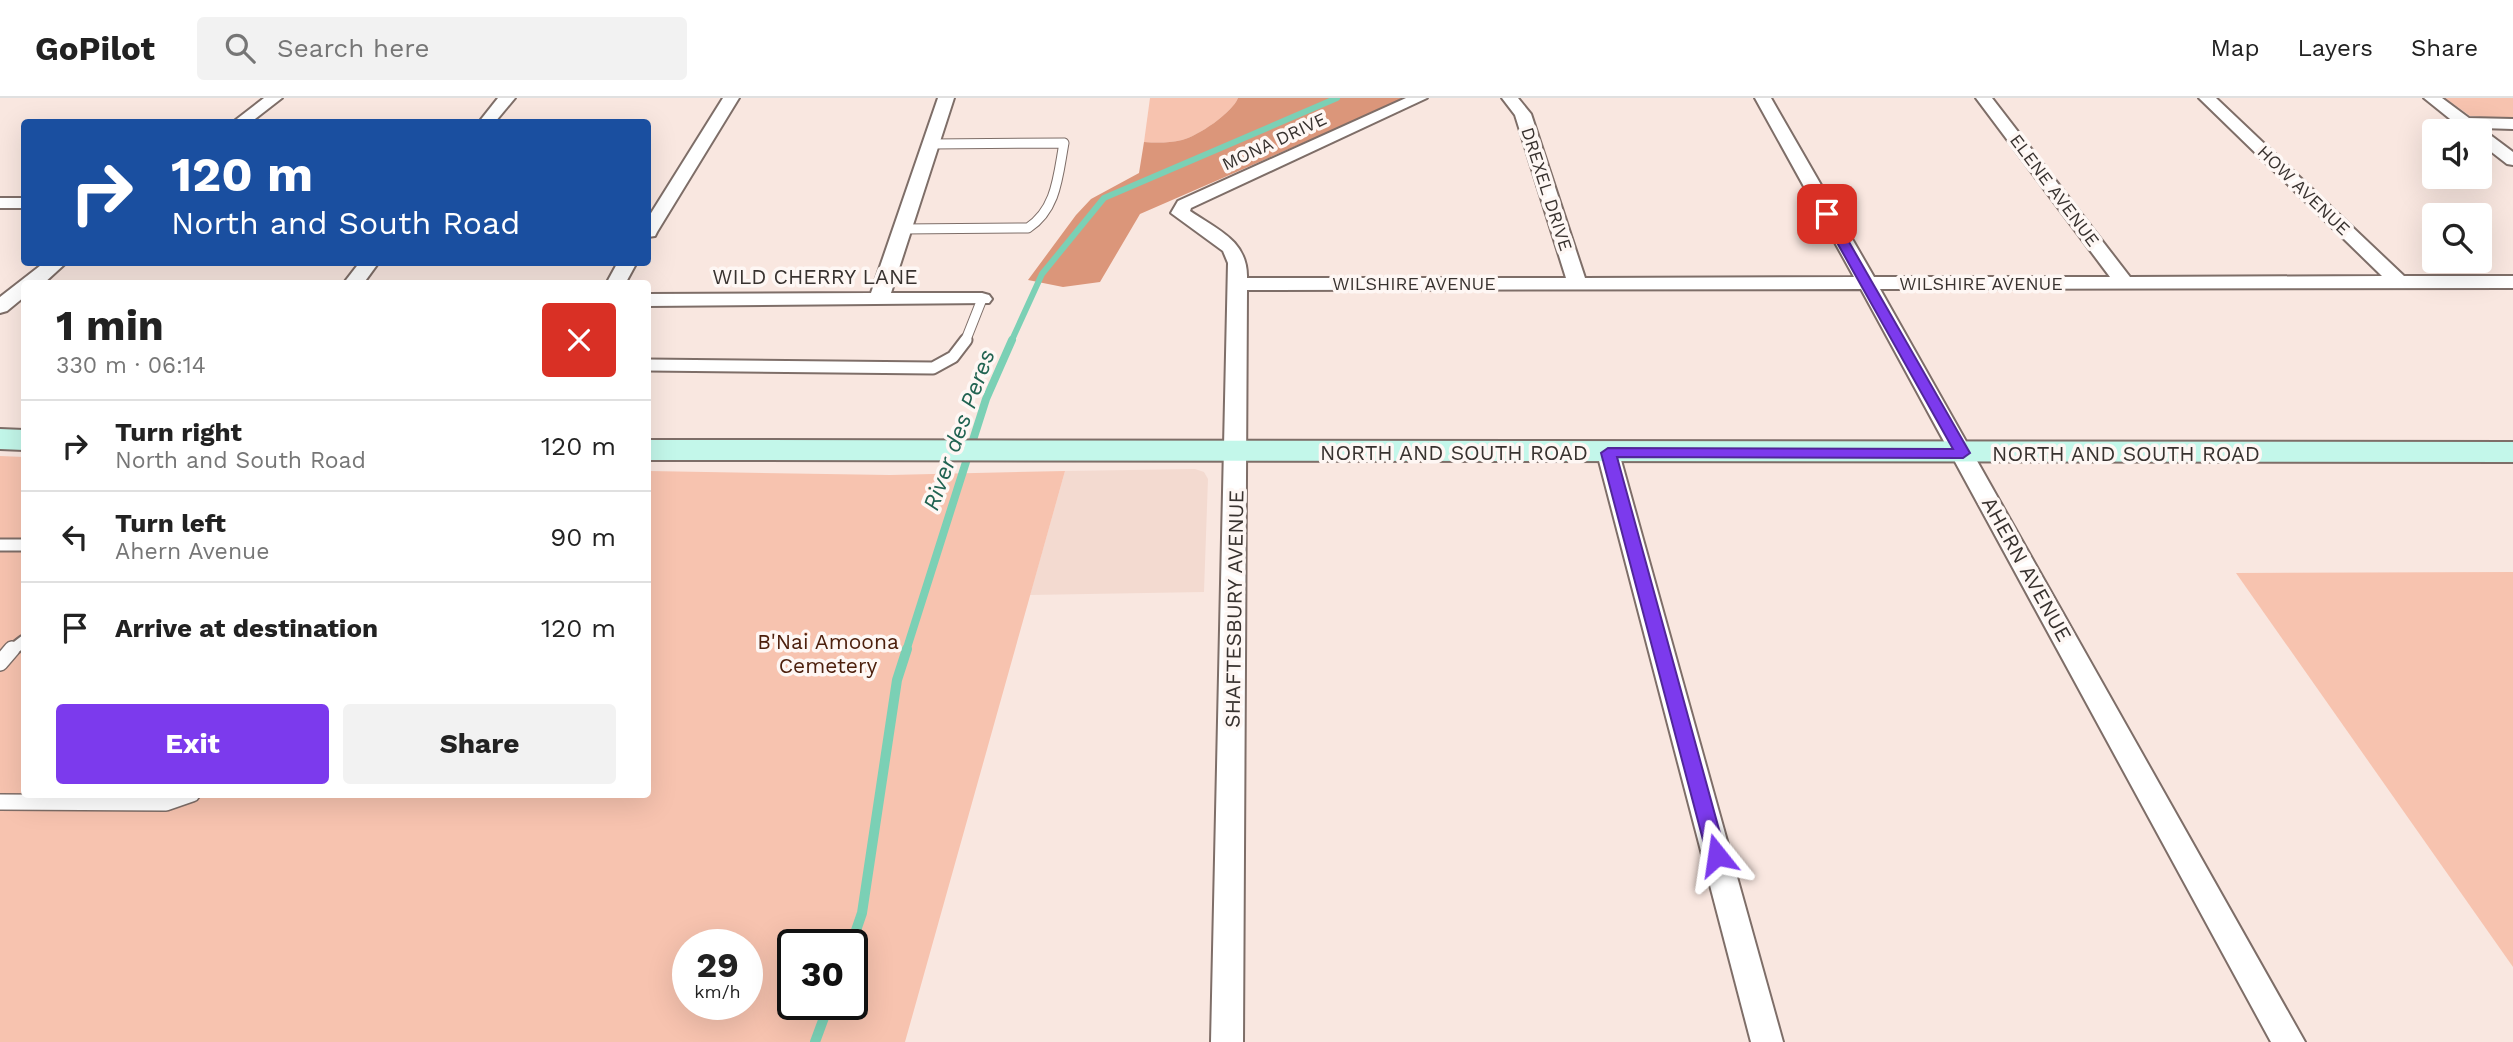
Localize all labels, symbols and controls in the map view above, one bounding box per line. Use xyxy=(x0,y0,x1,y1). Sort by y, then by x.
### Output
search box xyxy=(197,17,687,80)
text: GoPilot xyxy=(35,29,155,68)
icon: search xyxy=(221,29,259,67)
text: Search here xyxy=(277,33,429,63)
text: Map xyxy=(2211,34,2259,62)
text: Layers xyxy=(2297,34,2373,62)
text: Share xyxy=(2411,34,2478,62)
street label: MONA DRIVE xyxy=(1218,108,1330,174)
map controls xyxy=(2422,119,2492,273)
button: sound xyxy=(2422,119,2492,189)
street label: DREXEL DRIVE xyxy=(1517,125,1577,253)
street label: ELENE AVENUE xyxy=(2006,130,2104,250)
street label: HOW AVENUE xyxy=(2253,141,2355,239)
text: 120 m xyxy=(171,145,313,203)
icon: right xyxy=(56,147,147,238)
pin xyxy=(1797,184,1857,244)
icon: arrive xyxy=(1808,195,1846,233)
button: search xyxy=(2422,203,2492,273)
text: North and South Road xyxy=(171,204,520,242)
street label: WILD CHERRY LANE xyxy=(712,264,918,289)
street label: WILSHIRE AVENUE xyxy=(1332,273,1496,294)
street label: WILSHIRE AVENUE xyxy=(1899,273,2063,294)
text: 1 min xyxy=(56,301,164,350)
button: close xyxy=(542,303,616,377)
water label: River des Peres xyxy=(917,346,1001,514)
text: 330 m · 06:14 xyxy=(56,352,206,379)
text: Turn right xyxy=(115,417,242,447)
icon: right xyxy=(56,427,94,465)
text: 120 m xyxy=(541,431,616,461)
street label: NORTH AND SOUTH ROAD xyxy=(1320,440,1588,465)
street label: NORTH AND SOUTH ROAD xyxy=(1992,441,2260,466)
text: North and South Road xyxy=(115,447,366,474)
street label: SHAFTESBURY AVENUE xyxy=(1219,490,1249,728)
street label: AHERN AVENUE xyxy=(1977,492,2077,646)
text: Turn left xyxy=(115,508,226,538)
icon: left xyxy=(56,518,94,556)
text: 90 m xyxy=(550,522,616,552)
text: Ahern Avenue xyxy=(115,538,270,565)
icon: arrive xyxy=(56,609,94,647)
text: Arrive at destination xyxy=(115,613,378,643)
text: 120 m xyxy=(541,613,616,643)
park label: B'Nai Amoona Cemetery xyxy=(757,629,899,678)
button: Exit xyxy=(56,704,329,784)
button: Share xyxy=(343,704,616,784)
position arrow xyxy=(1680,818,1754,892)
speed limit sign: 30 xyxy=(777,929,868,1020)
text: 29 xyxy=(696,944,739,986)
text: km/h xyxy=(694,981,741,1002)

